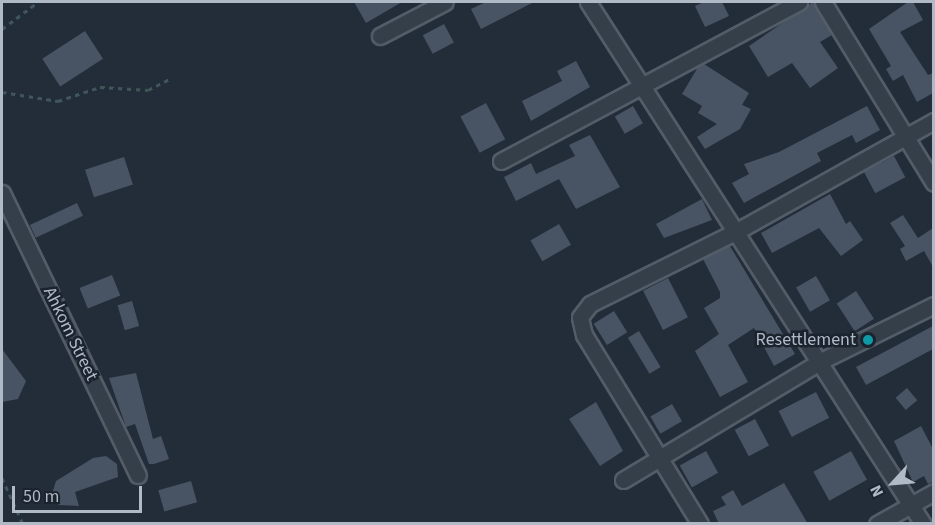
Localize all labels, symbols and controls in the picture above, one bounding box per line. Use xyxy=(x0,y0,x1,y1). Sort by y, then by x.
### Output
street label: Ahkom Street xyxy=(38,284,102,384)
place label: Resettlement xyxy=(756,329,856,351)
marker: Resettlement xyxy=(861,333,875,347)
north arrow xyxy=(863,453,923,513)
scale bar xyxy=(15,474,146,512)
text: N xyxy=(865,481,889,501)
text: 50 m xyxy=(23,484,59,509)

